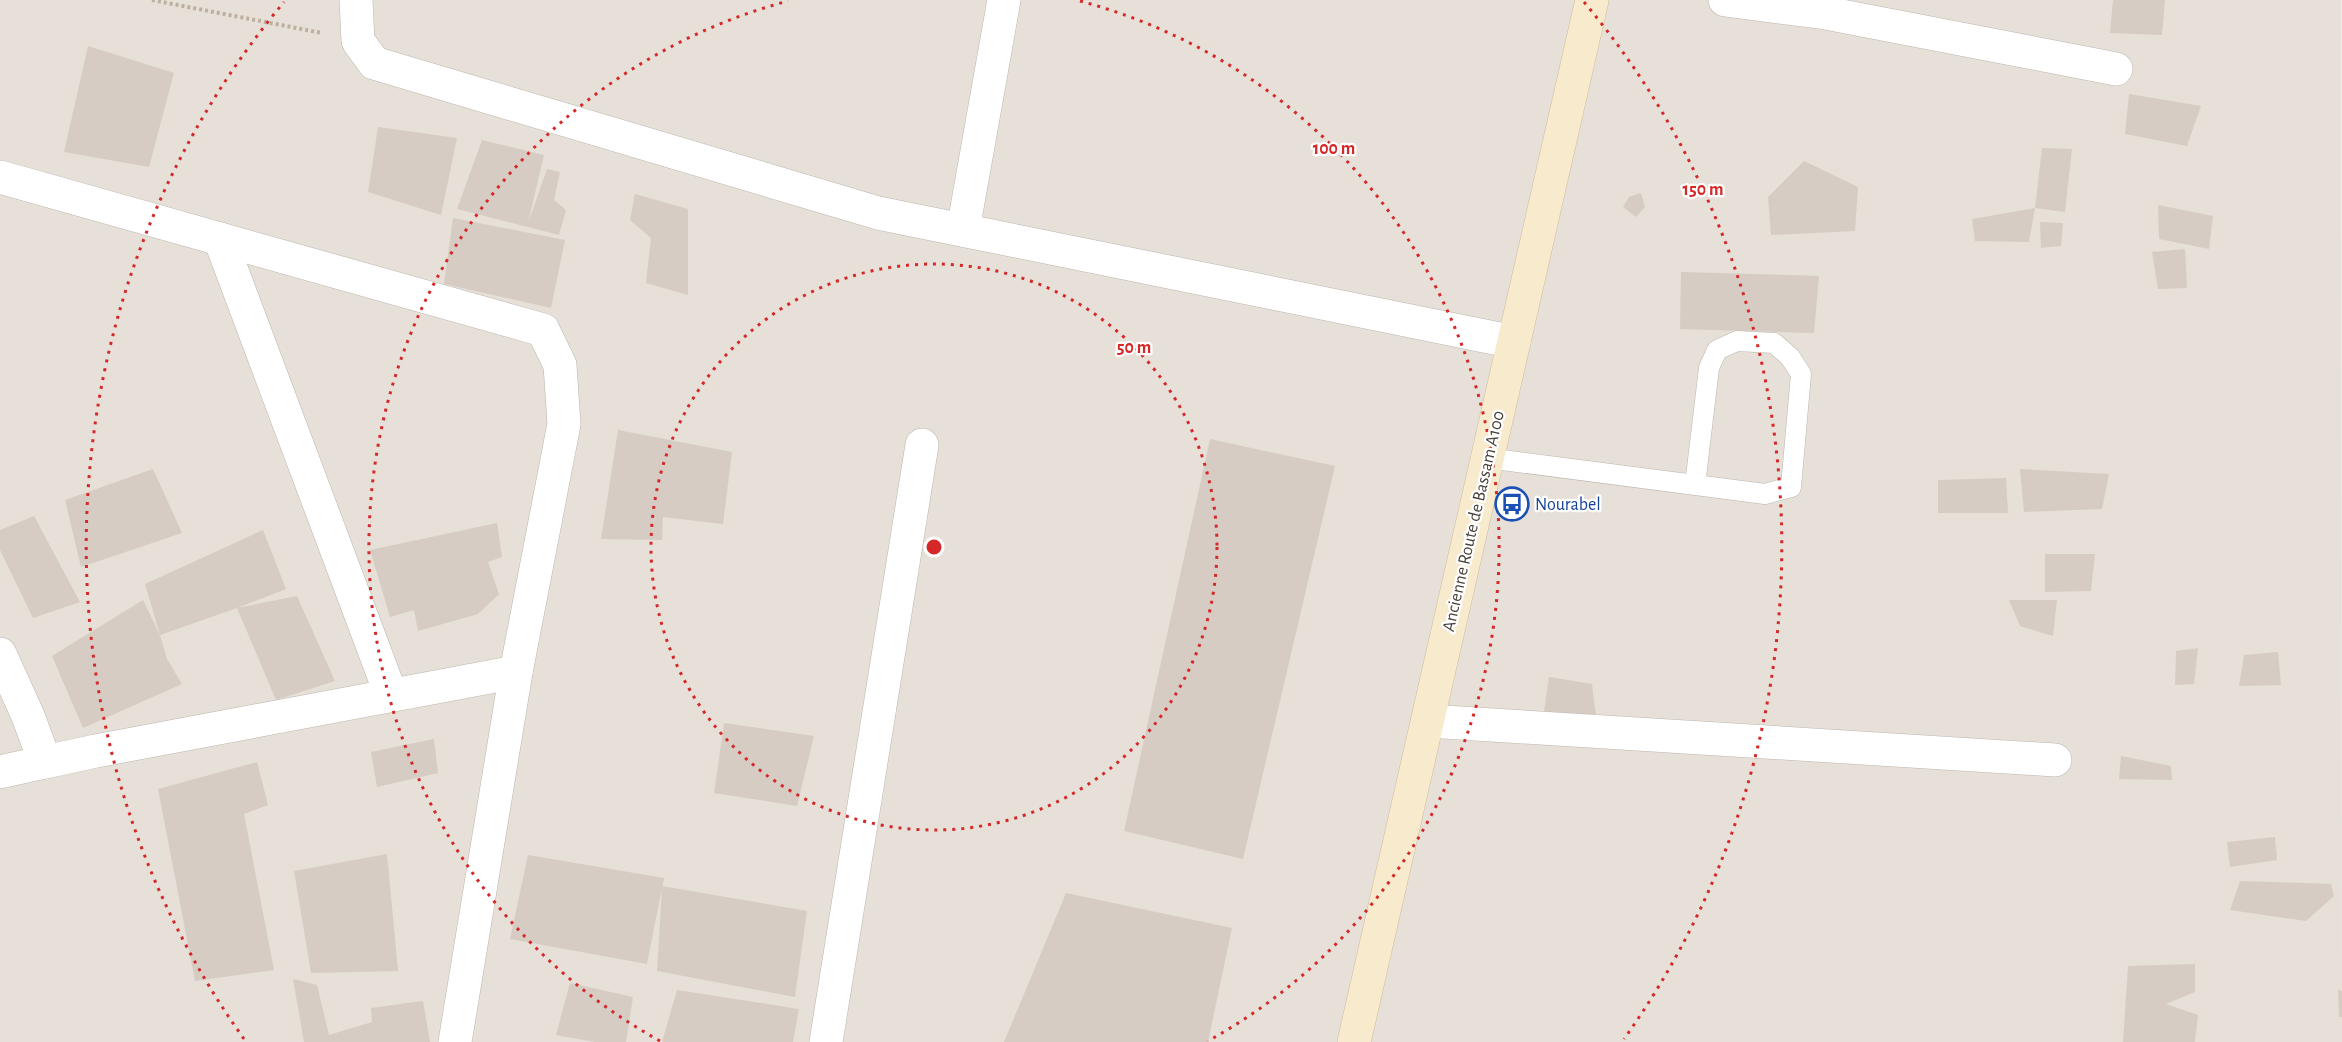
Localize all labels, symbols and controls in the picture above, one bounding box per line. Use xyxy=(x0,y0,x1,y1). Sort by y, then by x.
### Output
text: 100 m xyxy=(1313,140,1355,158)
text: 150 m xyxy=(1683,181,1723,199)
text: 50 m xyxy=(1117,339,1151,357)
street label: Ancienne Route de Bassam A100 xyxy=(1440,409,1508,633)
bus stop icon: Nourabel xyxy=(1494,486,1530,522)
place label: Nourabel xyxy=(1535,496,1601,514)
centre of rings xyxy=(924,537,944,557)

